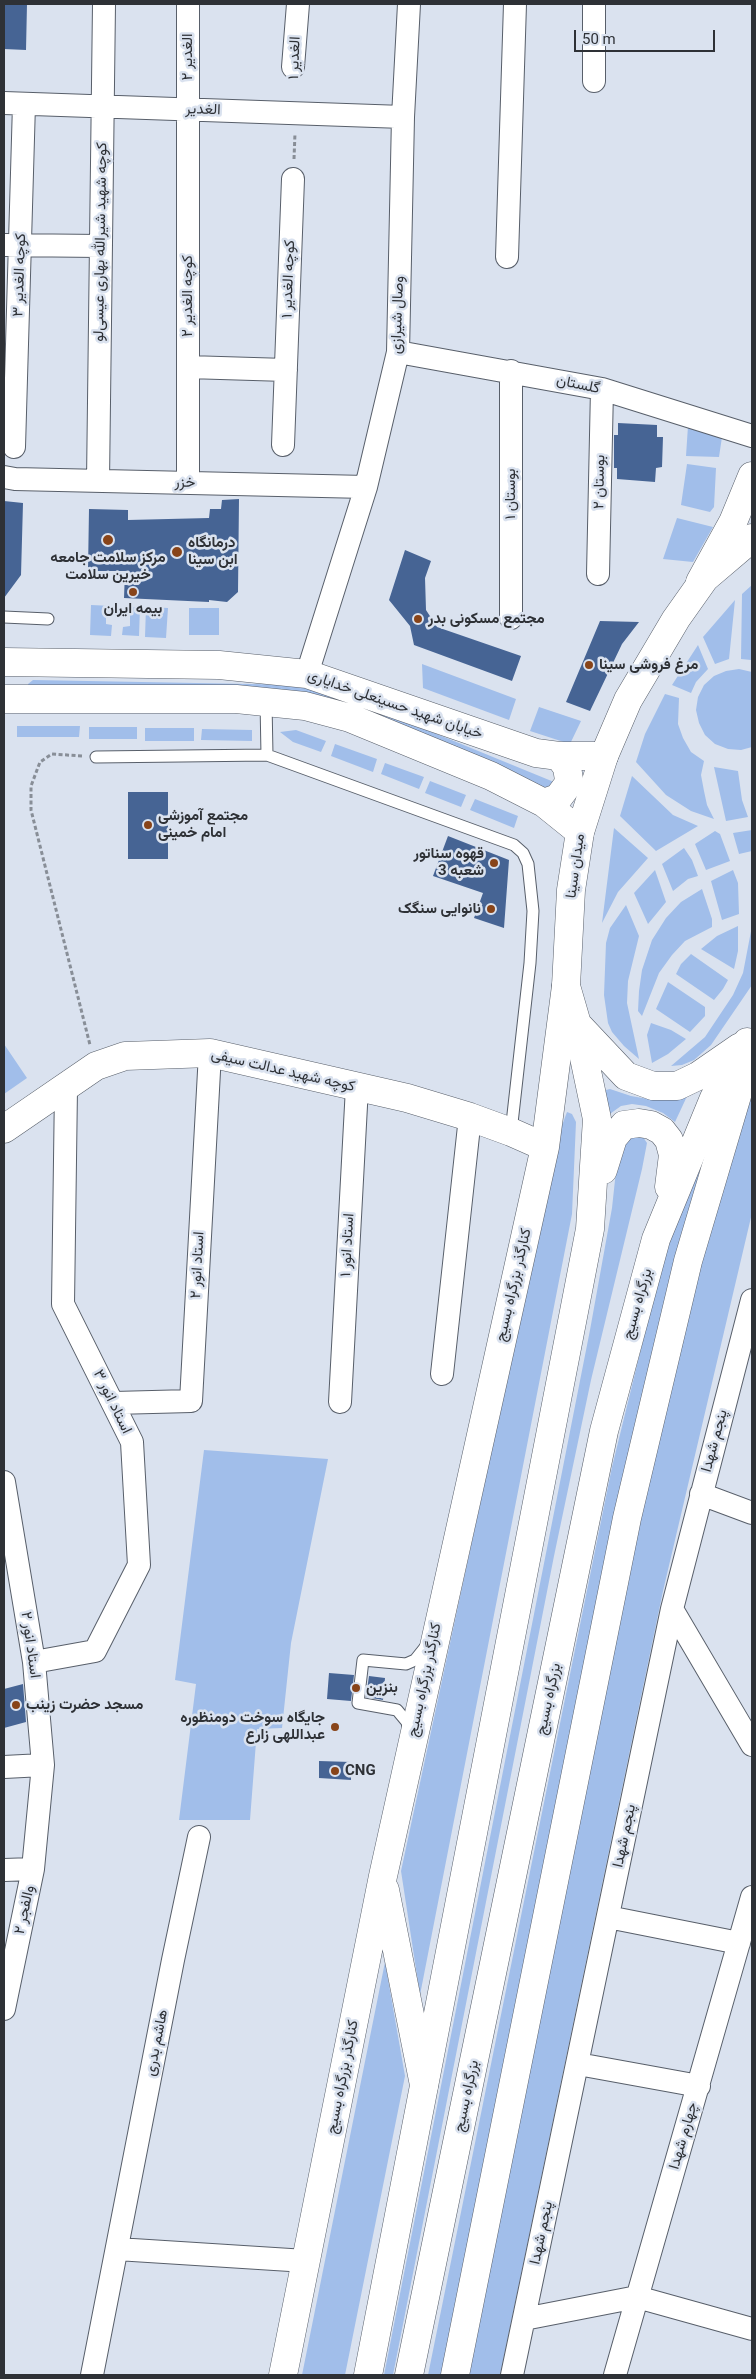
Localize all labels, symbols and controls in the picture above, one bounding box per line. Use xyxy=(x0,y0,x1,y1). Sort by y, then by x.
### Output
scale bar xyxy=(576,20,717,52)
text: 50 m xyxy=(582,30,616,48)
street label: ۲ الغدیر xyxy=(179,34,197,80)
street label: الغدیر ۱ xyxy=(285,36,305,80)
street label: الغدیر xyxy=(185,100,221,120)
street label: کوچه شهید شیرالله بهاری عیسی‌لو xyxy=(90,142,112,342)
street label: کوچه الغدیر ۳ xyxy=(10,233,30,317)
street label: کوچه الغدیر ۱ xyxy=(279,240,299,318)
street label: کوچه الغدیر ۲ xyxy=(179,255,197,337)
street label: وصال شیرازی xyxy=(388,276,408,354)
street label: گلستان xyxy=(555,372,601,398)
street label: بوستان ۲ xyxy=(591,455,609,509)
street label: بوستان ۱ xyxy=(502,469,520,519)
street label: خزر xyxy=(174,474,196,492)
marker: مرکز سلامت جامعه خیرین سلامت xyxy=(101,533,115,547)
place label: درمانگاه ابن سینا xyxy=(188,534,238,569)
marker: درمانگاه ابن سینا xyxy=(170,545,184,559)
place label: مرکز سلامت جامعه خیرین سلامت xyxy=(50,549,166,584)
marker: بیمه ایران xyxy=(127,586,139,598)
place label: بیمه ایران xyxy=(104,600,162,618)
place label: مجتمع مسکونی بدر xyxy=(428,610,545,628)
marker: مجتمع مسکونی بدر xyxy=(412,613,424,625)
place label: مرغ فروشی سینا xyxy=(599,656,698,674)
marker: مرغ فروشی سینا xyxy=(583,659,595,671)
street label: خیابان شهید حسینعلی خدایاری xyxy=(305,667,485,743)
place label: مجتمع آموزشی امام خمینی xyxy=(158,807,248,842)
marker: مجتمع آموزشی امام خمینی xyxy=(142,819,154,831)
street label: میدان سینا xyxy=(563,833,589,899)
place label: قهوه سناتور شعبه 3 xyxy=(414,845,484,880)
marker: قهوه سناتور شعبه 3 xyxy=(488,857,500,869)
place label: نانوایی سنگک xyxy=(398,900,481,918)
marker: نانوایی سنگک xyxy=(485,903,497,915)
street label: کوچه شهید عدالت سیفی xyxy=(209,1046,357,1096)
street label: استاد انور ۱ xyxy=(337,1213,359,1277)
street label: کنارگذر بزرگراه بسیج xyxy=(492,1227,536,1343)
street label: استاد انور ۲ xyxy=(187,1231,209,1299)
street label: بزرگراه بسیج xyxy=(619,1266,657,1342)
street label: استاد انور ۳ xyxy=(89,1367,135,1437)
street label: پنجم شهدا xyxy=(698,1408,732,1474)
street label: استاد انور ۲ xyxy=(16,1611,44,1679)
street label: کنارگذر بزرگراه بسیج xyxy=(404,1621,446,1739)
street label: بزرگراه بسیج xyxy=(533,1661,565,1737)
place label: بنزین xyxy=(366,1679,398,1697)
marker: بنزین xyxy=(350,1682,362,1694)
place label: مسجد حضرت زینب xyxy=(26,1696,143,1714)
marker: مسجد حضرت زینب xyxy=(10,1699,22,1711)
place label: جایگاه سوخت دومنظوره عبداللهی زارع xyxy=(180,1709,325,1744)
marker: جایگاه سوخت دومنظوره عبداللهی زارع xyxy=(329,1721,341,1733)
place label: CNG xyxy=(345,1762,376,1780)
marker: CNG xyxy=(329,1765,341,1777)
street label: پنجم شهدا xyxy=(610,1803,640,1869)
street label: والفجر ۲ xyxy=(11,1884,39,1936)
street label: هاشم بدری xyxy=(142,2008,172,2078)
street label: کنارگذر بزرگراه بسیج xyxy=(323,2018,363,2136)
street label: بزرگراه بسیج xyxy=(451,2058,483,2134)
street label: چهارم شهدا xyxy=(666,2100,702,2172)
street label: پنجم شهدا xyxy=(527,2200,557,2266)

